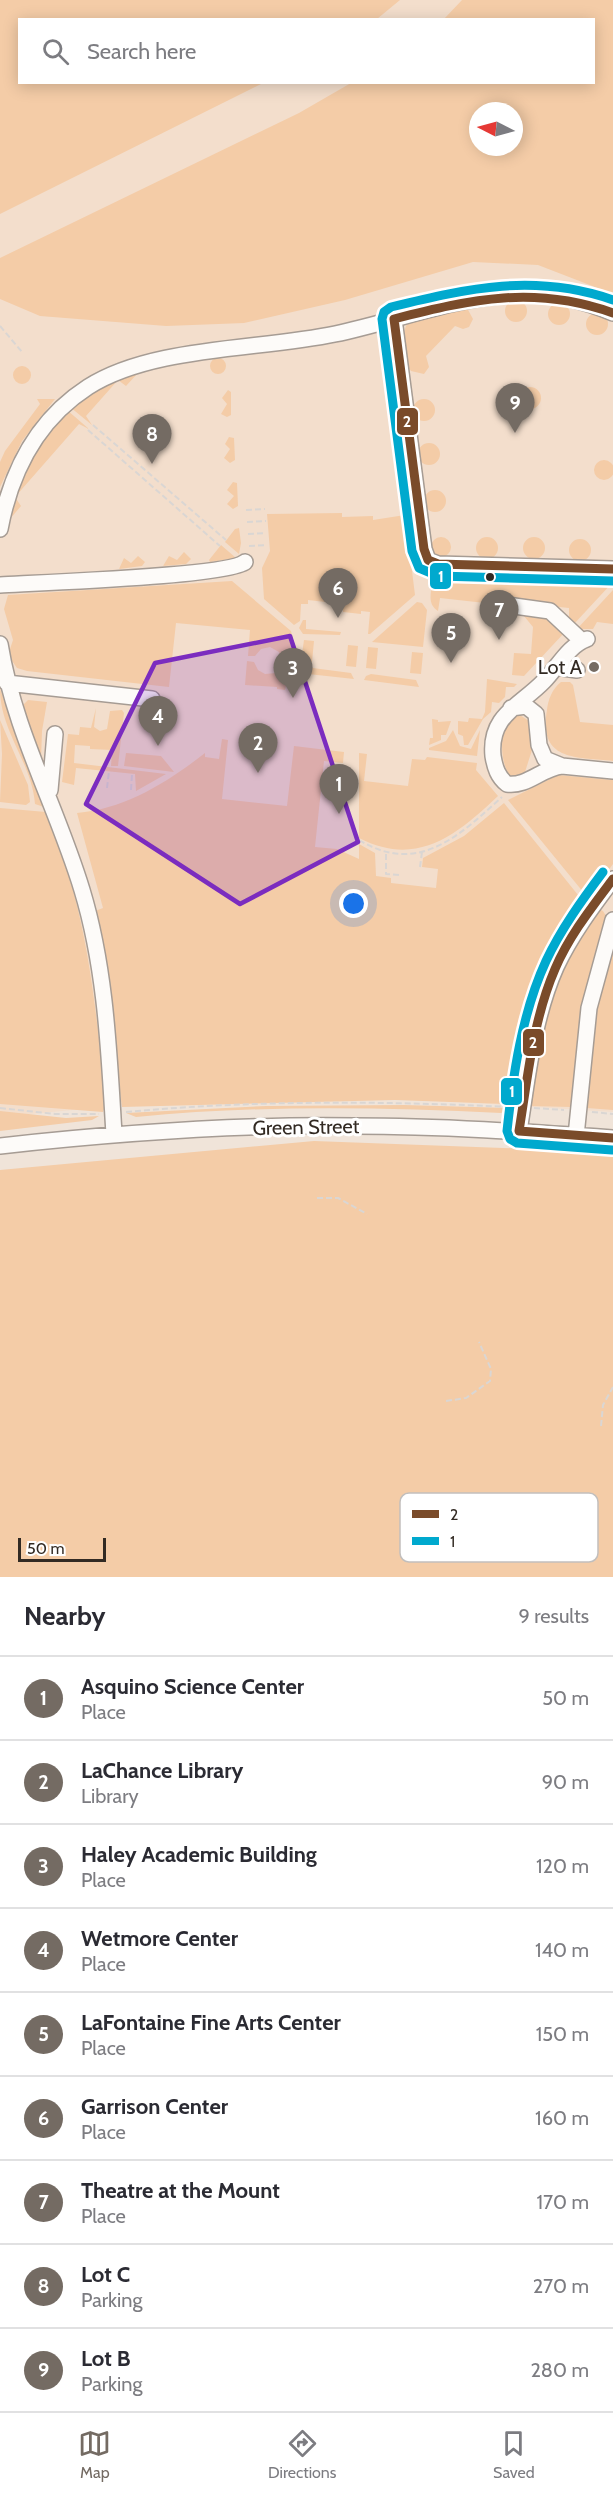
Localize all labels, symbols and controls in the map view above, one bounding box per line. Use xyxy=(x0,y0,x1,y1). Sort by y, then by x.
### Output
search box xyxy=(18,18,595,84)
icon: search xyxy=(39,35,72,68)
text: Search here xyxy=(87,38,196,65)
north arrow xyxy=(469,102,523,156)
pin: 9 xyxy=(496,384,534,433)
line badge: 2 xyxy=(396,407,419,436)
text: 2 xyxy=(403,412,411,431)
pin: 8 xyxy=(132,414,172,464)
line badge: 1 xyxy=(429,562,452,590)
text: 1 xyxy=(438,567,444,586)
pin: 6 xyxy=(318,568,358,618)
unlabelled marker xyxy=(484,571,496,583)
pin: 7 xyxy=(480,590,518,640)
pin: 5 xyxy=(432,614,470,663)
pin: 3 xyxy=(274,648,312,698)
place label: Lot A xyxy=(538,655,583,679)
marker: Lot A xyxy=(587,660,601,674)
pin: 4 xyxy=(138,696,178,746)
pin: 2 xyxy=(238,724,278,773)
pin: 1 xyxy=(320,764,358,814)
your location xyxy=(339,889,368,918)
line badge: 2 xyxy=(522,1028,545,1057)
text: 2 xyxy=(529,1033,537,1052)
line badge: 1 xyxy=(500,1077,523,1106)
text: 1 xyxy=(509,1082,515,1101)
street label: Green Street xyxy=(252,1114,360,1140)
legend xyxy=(400,1493,598,1562)
text: 2 xyxy=(450,1505,458,1524)
text: 1 xyxy=(450,1532,455,1551)
scale bar xyxy=(18,1535,106,1562)
text: 50 m xyxy=(27,1539,64,1558)
text: Nearby xyxy=(24,1600,105,1632)
text: 9 results xyxy=(518,1604,589,1628)
text: Asquino Science Center xyxy=(81,1673,304,1700)
text: 1 xyxy=(40,1686,47,1710)
text: 50 m xyxy=(542,1686,589,1710)
text: Place xyxy=(81,1700,126,1724)
text: LaChance Library xyxy=(81,1757,243,1784)
text: 2 xyxy=(38,1770,49,1794)
text: 90 m xyxy=(542,1770,589,1794)
text: Library xyxy=(81,1784,139,1808)
text: Haley Academic Building xyxy=(81,1841,317,1868)
text: 3 xyxy=(38,1854,49,1878)
text: 120 m xyxy=(536,1854,589,1878)
text: Place xyxy=(81,1868,126,1892)
text: Wetmore Center xyxy=(81,1925,238,1952)
text: 4 xyxy=(37,1938,50,1962)
text: 140 m xyxy=(535,1938,589,1962)
text: Place xyxy=(81,1952,126,1976)
text: LaFontaine Fine Arts Center xyxy=(81,2009,341,2036)
text: 5 xyxy=(38,2022,49,2046)
text: 150 m xyxy=(536,2022,589,2046)
text: Place xyxy=(81,2036,126,2060)
text: Garrison Center xyxy=(81,2093,228,2120)
text: 6 xyxy=(38,2106,49,2130)
text: 160 m xyxy=(535,2106,589,2130)
text: Place xyxy=(81,2120,126,2144)
text: Theatre at the Mount xyxy=(81,2177,280,2204)
text: 7 xyxy=(38,2190,49,2214)
text: 170 m xyxy=(537,2190,589,2214)
text: Place xyxy=(81,2204,126,2228)
text: Lot C xyxy=(81,2261,130,2288)
text: 8 xyxy=(37,2274,50,2298)
text: 270 m xyxy=(533,2274,589,2298)
text: Parking xyxy=(81,2288,142,2312)
text: Lot B xyxy=(81,2345,131,2372)
text: 9 xyxy=(38,2358,49,2382)
text: 280 m xyxy=(530,2358,589,2382)
text: Parking xyxy=(81,2372,142,2396)
tab: Map xyxy=(78,2427,111,2482)
tab: Directions xyxy=(268,2427,336,2482)
tab: Saved xyxy=(493,2427,535,2482)

